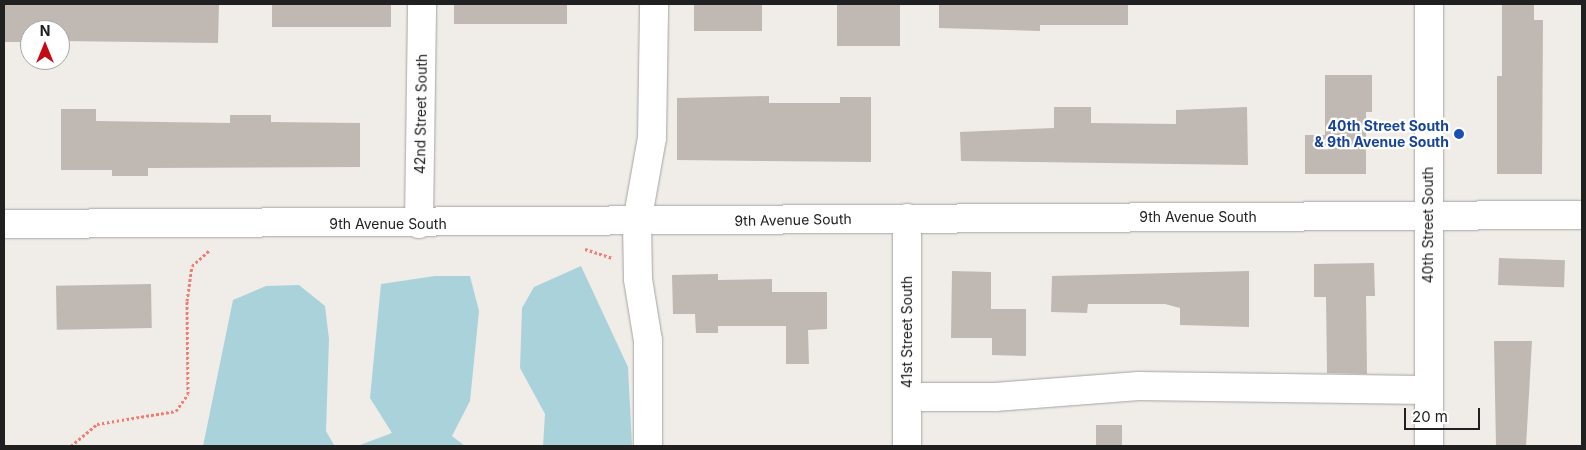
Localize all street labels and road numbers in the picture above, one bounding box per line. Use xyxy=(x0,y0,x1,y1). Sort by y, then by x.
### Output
street label: 42nd Street South xyxy=(412,54,430,174)
street label: 40th Street South xyxy=(1420,167,1436,283)
street label: 9th Avenue South xyxy=(1139,209,1257,225)
street label: 9th Avenue South xyxy=(734,211,852,229)
street label: 9th Avenue South xyxy=(329,216,447,232)
street label: 41st Street South xyxy=(899,276,915,388)

